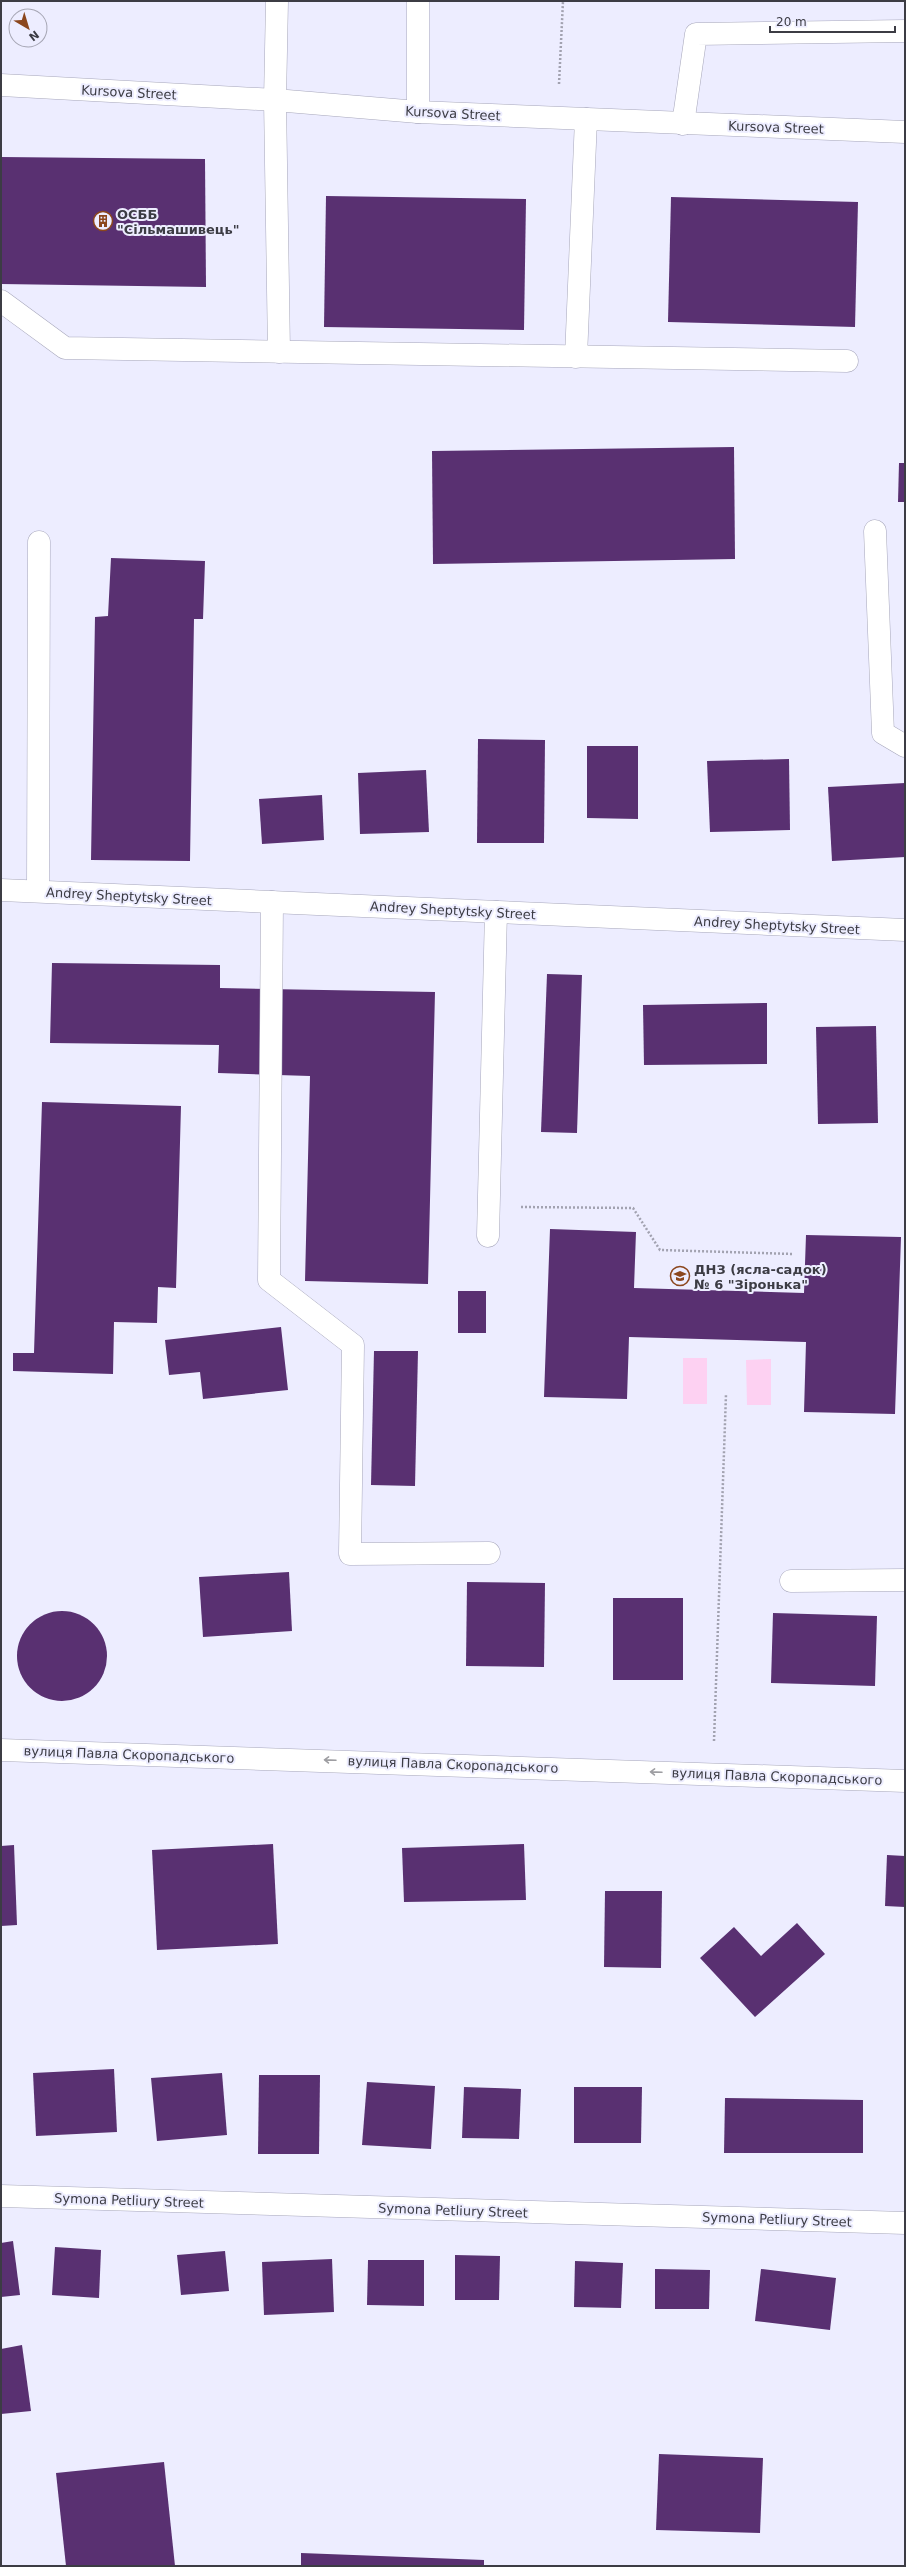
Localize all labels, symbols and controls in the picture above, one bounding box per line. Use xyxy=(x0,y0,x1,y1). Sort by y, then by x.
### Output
north arrow xyxy=(8,8,48,48)
scale bar xyxy=(770,8,895,34)
text: 20 m xyxy=(776,15,807,29)
text: N xyxy=(26,28,41,43)
street label: Kursova Street xyxy=(81,83,177,102)
street label: Kursova Street xyxy=(405,104,501,123)
street label: Kursova Street xyxy=(728,118,824,137)
place label: ОСББ "Сільмашивець" xyxy=(117,207,240,237)
building icon: ОСББ "Сільмашивець" xyxy=(92,210,114,232)
street label: Andrey Sheptytsky Street xyxy=(46,885,212,908)
street label: Andrey Sheptytsky Street xyxy=(370,899,536,922)
street label: Andrey Sheptytsky Street xyxy=(694,914,860,937)
place label: ДНЗ (ясла-садок) № 6 "Зіронька" xyxy=(694,1262,827,1292)
school or university icon: ДНЗ (ясла-садок) № 6 "Зіронька" xyxy=(669,1265,691,1287)
street label: вулиця Павла Скоропадського xyxy=(23,1743,235,1766)
street label: вулиця Павла Скоропадського xyxy=(347,1753,559,1776)
one-way arrow xyxy=(324,1756,337,1764)
street label: вулиця Павла Скоропадського xyxy=(671,1765,883,1788)
one-way arrow xyxy=(650,1768,663,1776)
street label: Symona Petliury Street xyxy=(54,2190,204,2211)
street label: Symona Petliury Street xyxy=(378,2200,528,2221)
street label: Symona Petliury Street xyxy=(702,2209,852,2230)

